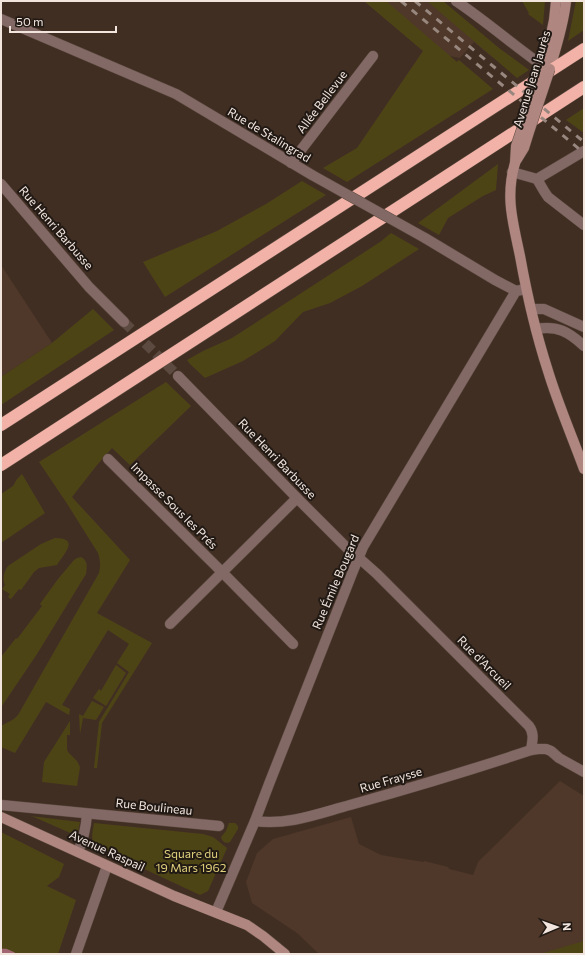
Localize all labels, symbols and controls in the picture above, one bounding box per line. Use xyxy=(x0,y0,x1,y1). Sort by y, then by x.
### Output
scale bar xyxy=(10,8,116,34)
text: 50 m xyxy=(16,14,44,28)
street label: Avenue Jean Jaurès xyxy=(510,29,553,129)
street label: Allée Bellevue xyxy=(293,67,349,136)
street label: Rue de Stalingrad xyxy=(225,104,314,164)
street label: Rue Henri Barbusse xyxy=(17,183,97,272)
street label: Rue Henri Barbusse xyxy=(236,415,319,501)
street label: Impasse Sous les Prés xyxy=(129,459,221,551)
street label: Rue Émile Bougard xyxy=(309,532,361,631)
street label: Rue d'Arcueil xyxy=(455,633,514,692)
street label: Rue Fraysse xyxy=(358,763,424,795)
street label: Rue Boulineau xyxy=(115,795,193,817)
street label: Avenue Raspail xyxy=(68,827,147,874)
park label: Square du 19 Mars 1962 xyxy=(155,846,227,874)
north arrow xyxy=(537,907,577,947)
text: N xyxy=(561,922,574,931)

